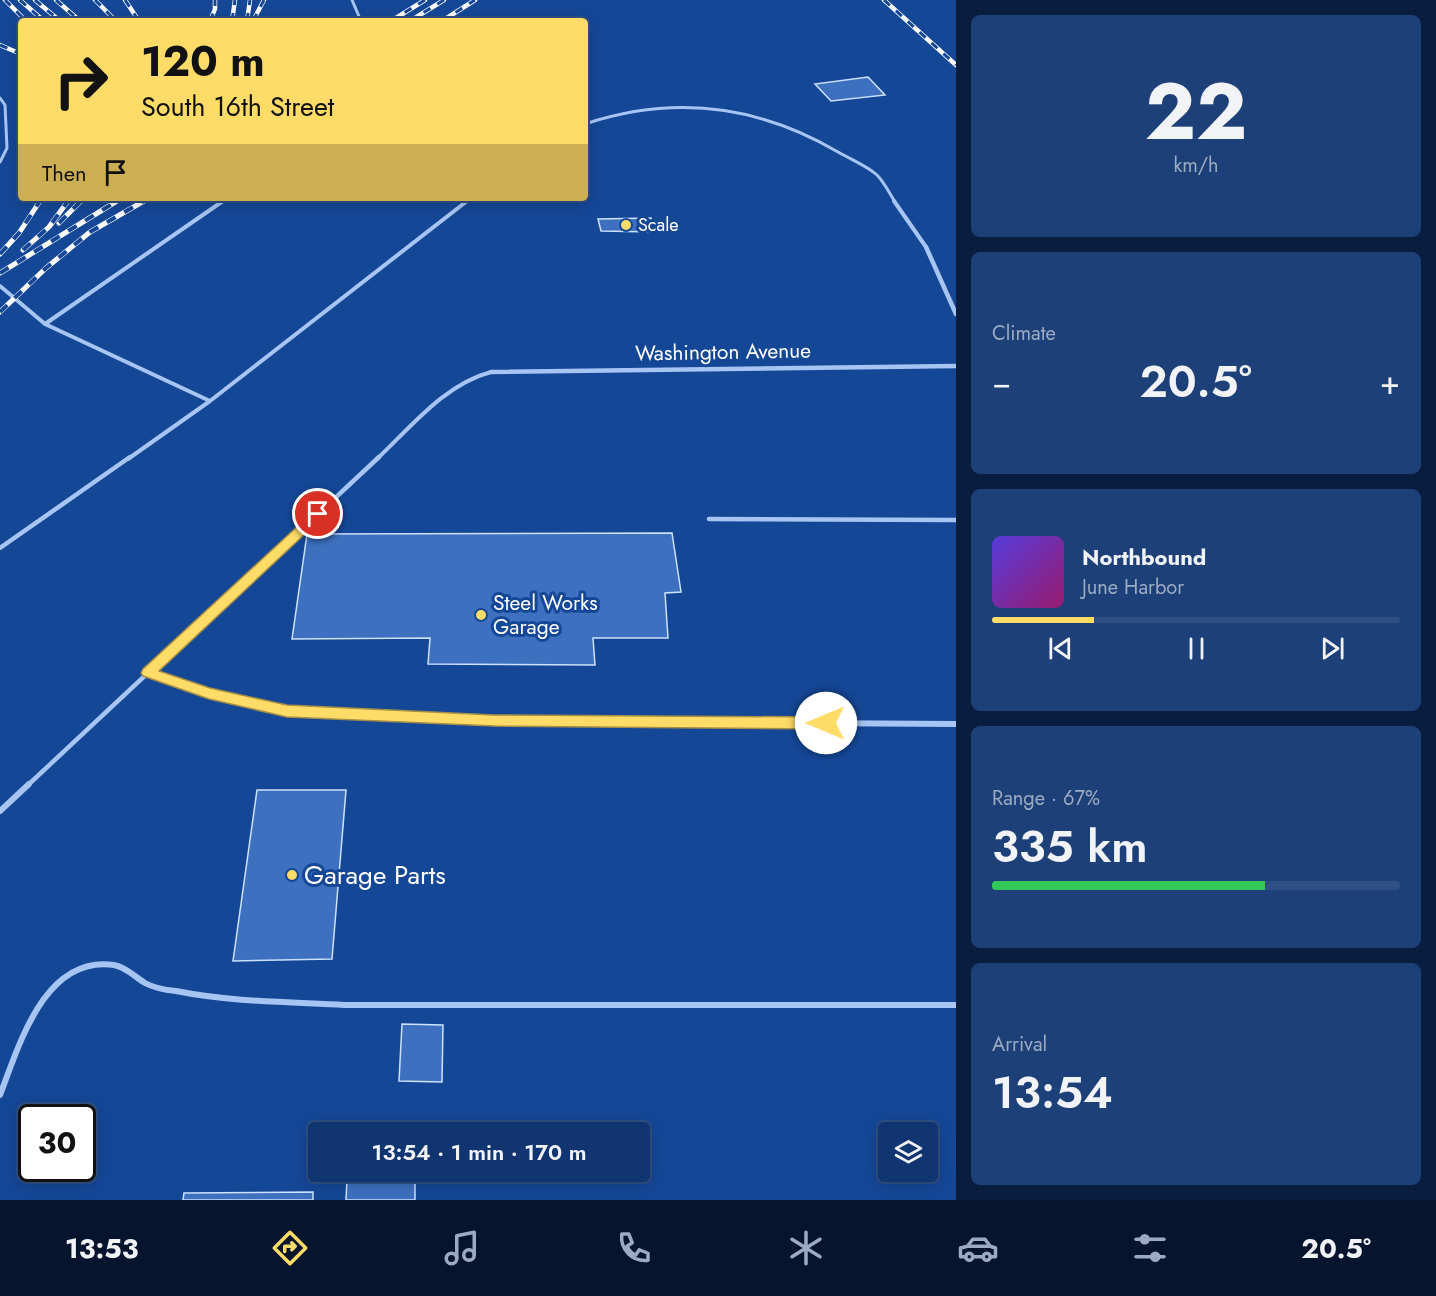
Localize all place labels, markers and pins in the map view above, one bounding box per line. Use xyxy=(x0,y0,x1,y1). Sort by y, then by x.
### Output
place label: Scale xyxy=(638,212,679,238)
marker: Scale xyxy=(619,218,633,232)
pin xyxy=(292,488,343,539)
place label: Steel Works Garage xyxy=(493,588,598,642)
marker: Steel Works Garage xyxy=(474,608,488,622)
place label: Garage Parts xyxy=(304,856,446,894)
marker: Garage Parts xyxy=(285,868,299,882)

